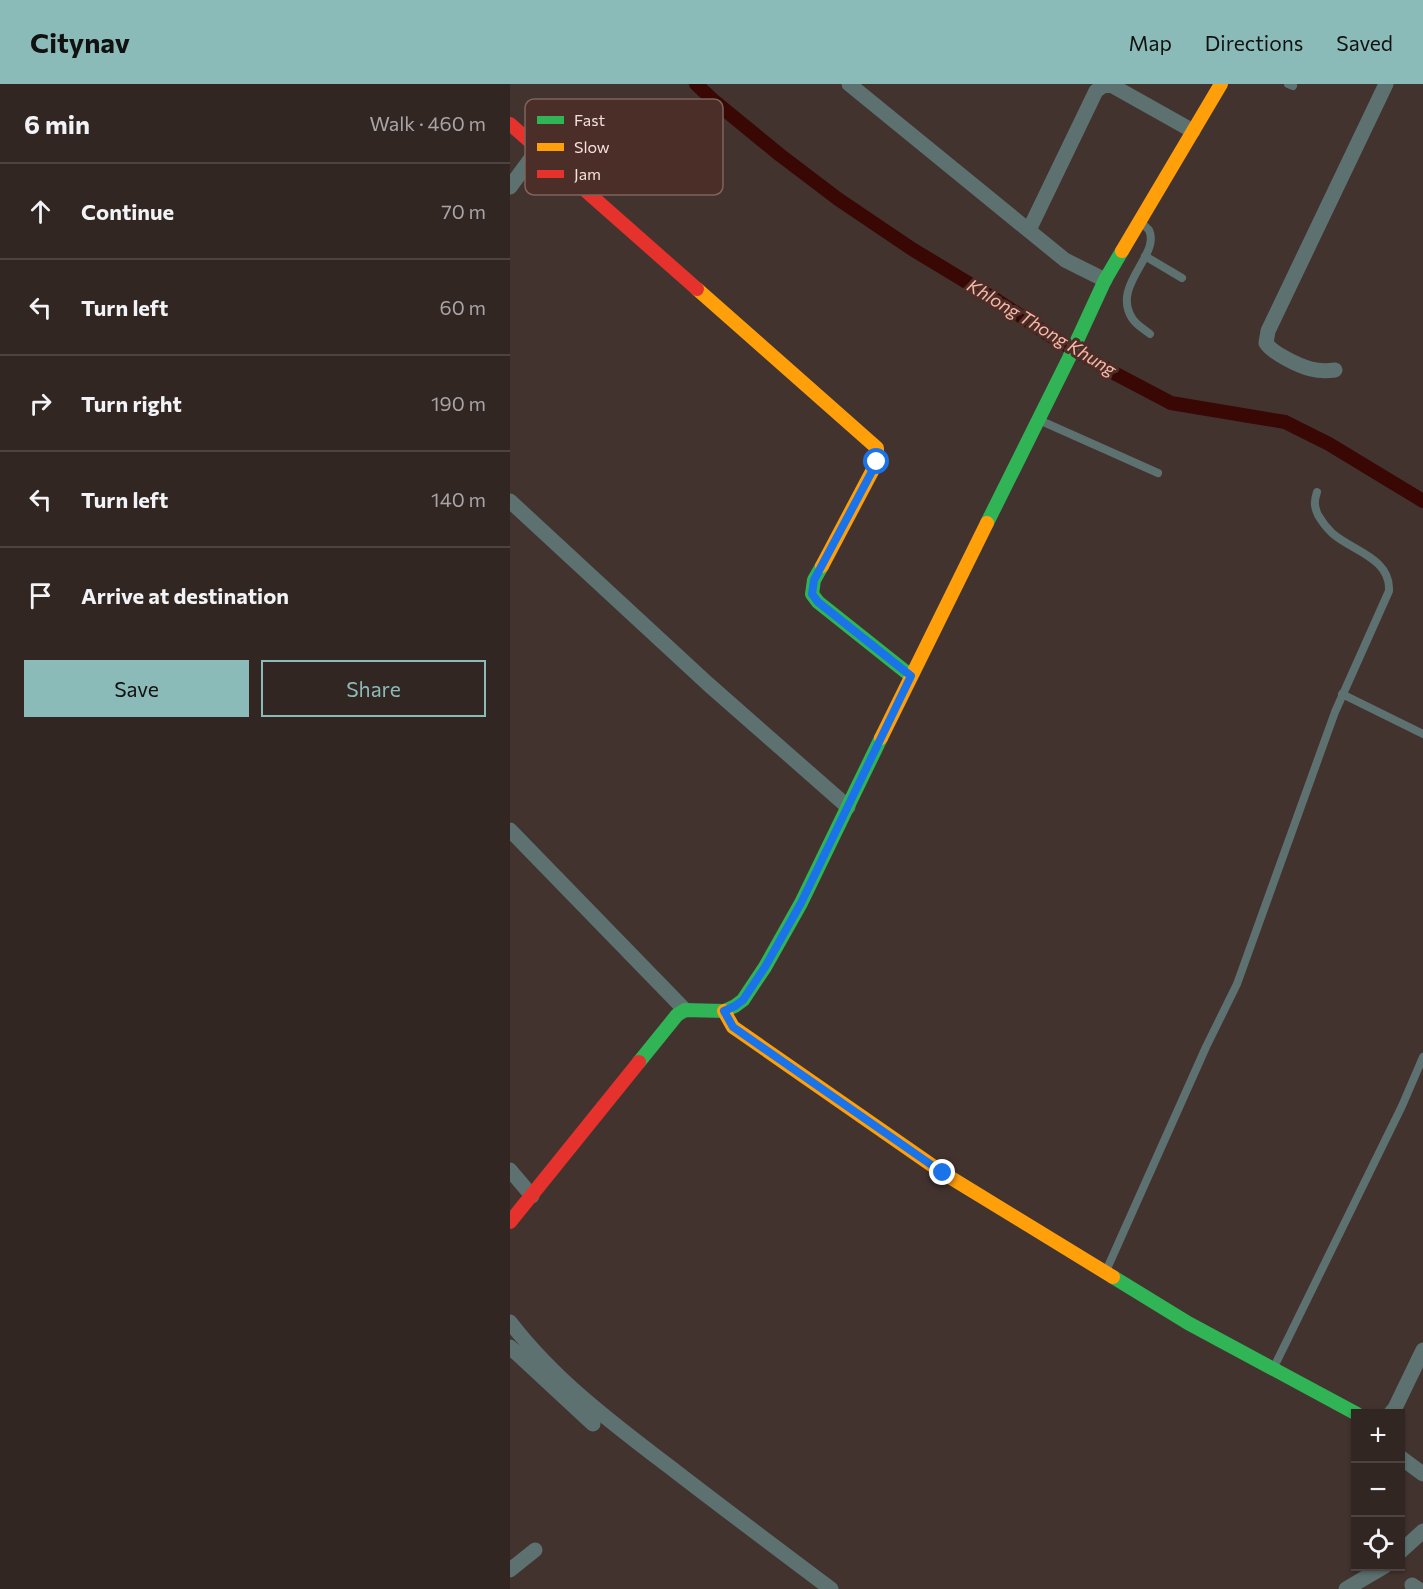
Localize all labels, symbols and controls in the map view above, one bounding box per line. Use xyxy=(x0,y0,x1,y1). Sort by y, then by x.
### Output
text: Citynav xyxy=(30,25,130,59)
text: Map xyxy=(1129,30,1172,55)
text: Directions xyxy=(1205,30,1303,55)
text: Saved xyxy=(1336,30,1393,55)
legend xyxy=(525,99,723,195)
text: 6 min xyxy=(24,108,90,139)
text: Fast xyxy=(574,110,605,129)
text: Walk · 460 m xyxy=(369,111,486,135)
text: Slow xyxy=(574,137,610,156)
text: Jam xyxy=(574,164,601,183)
icon: ahead xyxy=(24,195,57,228)
text: Continue xyxy=(81,198,174,225)
text: 70 m xyxy=(441,199,486,223)
water label: Khlong Thong Khung xyxy=(964,274,1122,381)
icon: left xyxy=(24,291,57,324)
text: Turn left xyxy=(81,294,168,321)
text: 60 m xyxy=(440,295,486,319)
icon: right xyxy=(24,387,57,420)
text: Turn right xyxy=(81,390,182,417)
text: 190 m xyxy=(431,391,486,415)
route start xyxy=(863,448,889,474)
icon: left xyxy=(24,483,57,516)
text: Turn left xyxy=(81,486,168,513)
text: 140 m xyxy=(431,487,486,511)
icon: arrive xyxy=(24,579,57,612)
text: Arrive at destination xyxy=(81,582,289,609)
button: Save xyxy=(24,660,249,717)
button: Share xyxy=(261,660,486,717)
route end xyxy=(929,1159,955,1185)
map controls xyxy=(1351,1409,1405,1571)
button: + xyxy=(1351,1409,1405,1463)
button: − xyxy=(1351,1463,1405,1517)
button: locate xyxy=(1351,1517,1405,1571)

